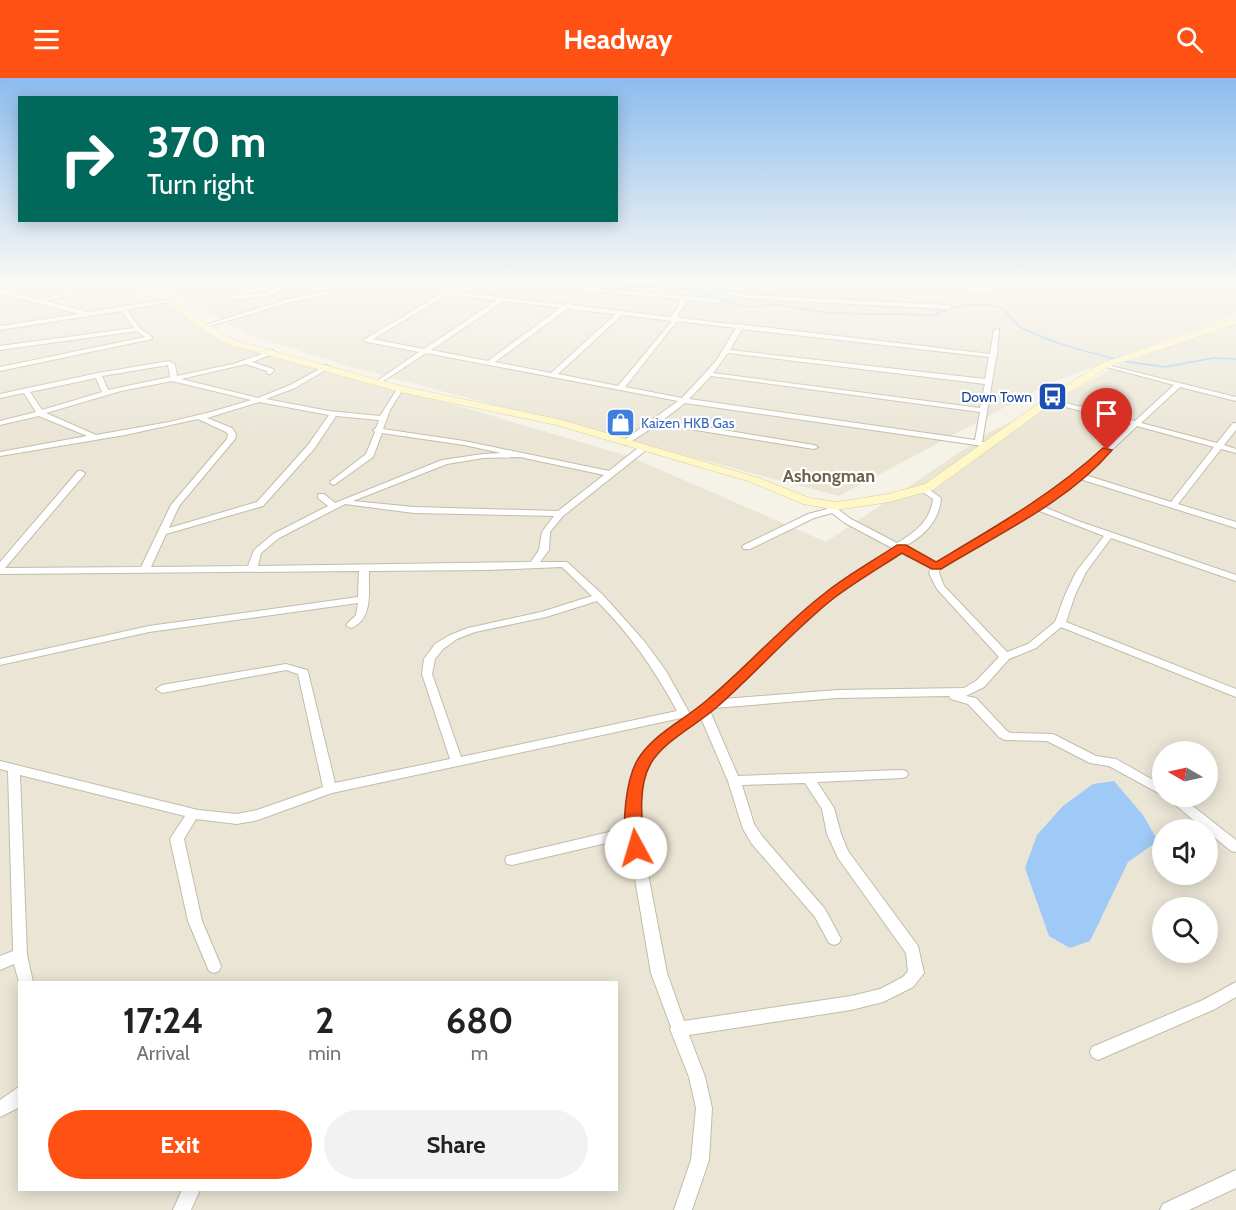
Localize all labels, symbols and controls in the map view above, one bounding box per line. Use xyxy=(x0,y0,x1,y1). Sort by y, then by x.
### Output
icon: menu xyxy=(30,23,63,56)
text: Headway xyxy=(564,23,672,56)
icon: search xyxy=(1173,23,1206,56)
text: 370 m xyxy=(147,116,266,168)
icon: right xyxy=(48,120,126,198)
text: Turn right xyxy=(147,168,254,201)
bus stop icon: Down Town xyxy=(1037,381,1069,413)
place label: Down Town xyxy=(961,388,1032,406)
pin xyxy=(1081,388,1132,450)
icon: arrive xyxy=(1090,397,1123,430)
shop icon: Kaizen HKB Gas xyxy=(604,407,636,439)
place label: Kaizen HKB Gas xyxy=(641,414,735,432)
district label: Ashongman xyxy=(783,465,875,487)
north arrow xyxy=(1152,741,1218,807)
map controls xyxy=(1152,741,1218,963)
position arrow xyxy=(604,816,668,880)
button: sound xyxy=(1152,819,1218,885)
button: search xyxy=(1152,897,1218,963)
text: 17:24 xyxy=(123,998,204,1042)
text: 2 xyxy=(315,998,334,1042)
text: 680 xyxy=(446,998,513,1042)
text: Arrival xyxy=(137,1041,190,1065)
text: min xyxy=(308,1041,341,1065)
text: m xyxy=(471,1041,488,1065)
button: Exit xyxy=(48,1110,312,1179)
button: Share xyxy=(324,1110,588,1179)

